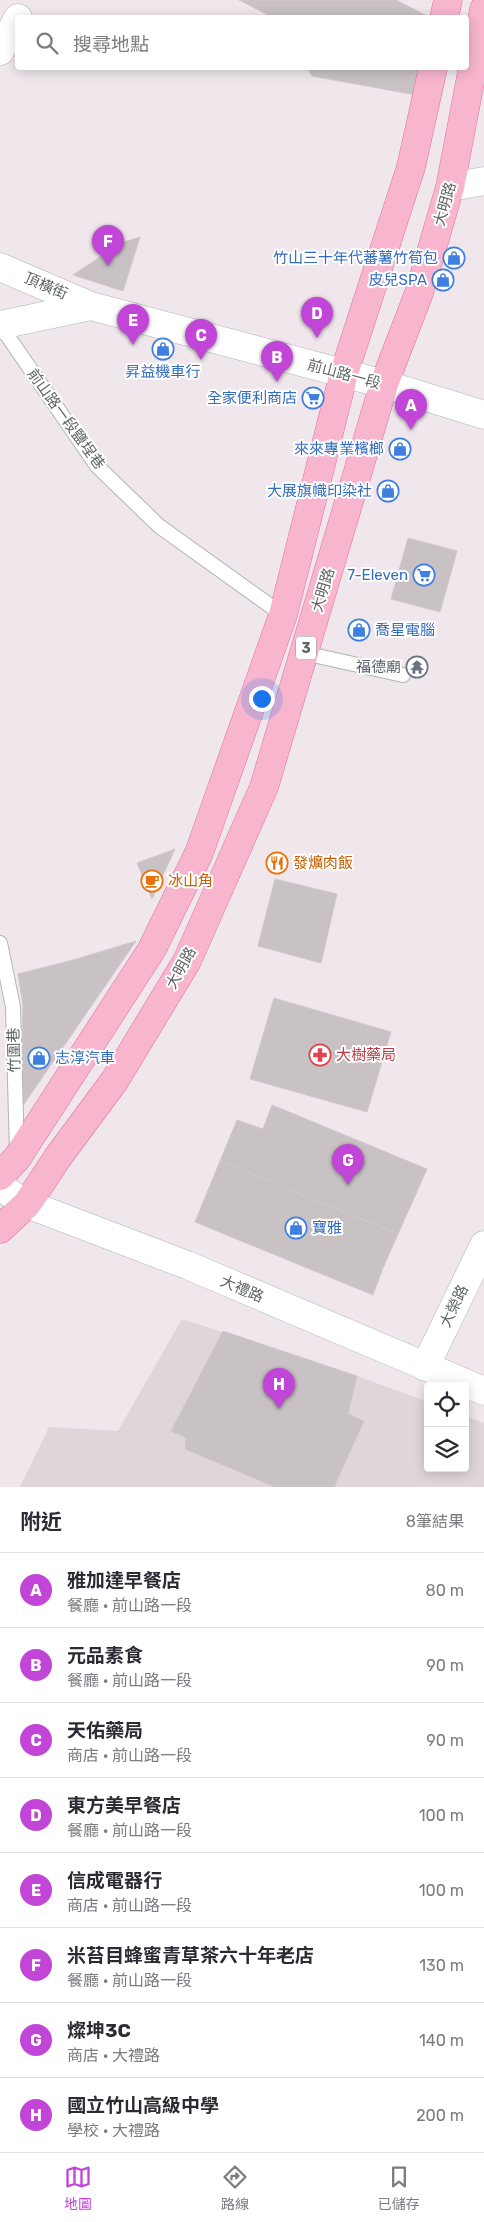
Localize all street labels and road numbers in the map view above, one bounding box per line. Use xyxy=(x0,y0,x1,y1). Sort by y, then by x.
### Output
street label: 大明路 xyxy=(430,180,460,228)
street label: 頂橫街 xyxy=(22,269,70,303)
street label: 前山路一段 xyxy=(305,356,383,392)
street label: 前山路一段鹽埕巷 xyxy=(23,365,109,473)
street label: 大明路 xyxy=(308,566,338,614)
road number: 3 xyxy=(296,636,316,660)
street label: 大明路 xyxy=(162,944,200,992)
street label: 竹圍巷 xyxy=(5,1027,23,1073)
street label: 大禮路 xyxy=(218,1272,266,1306)
street label: 大榮路 xyxy=(436,1282,472,1330)

